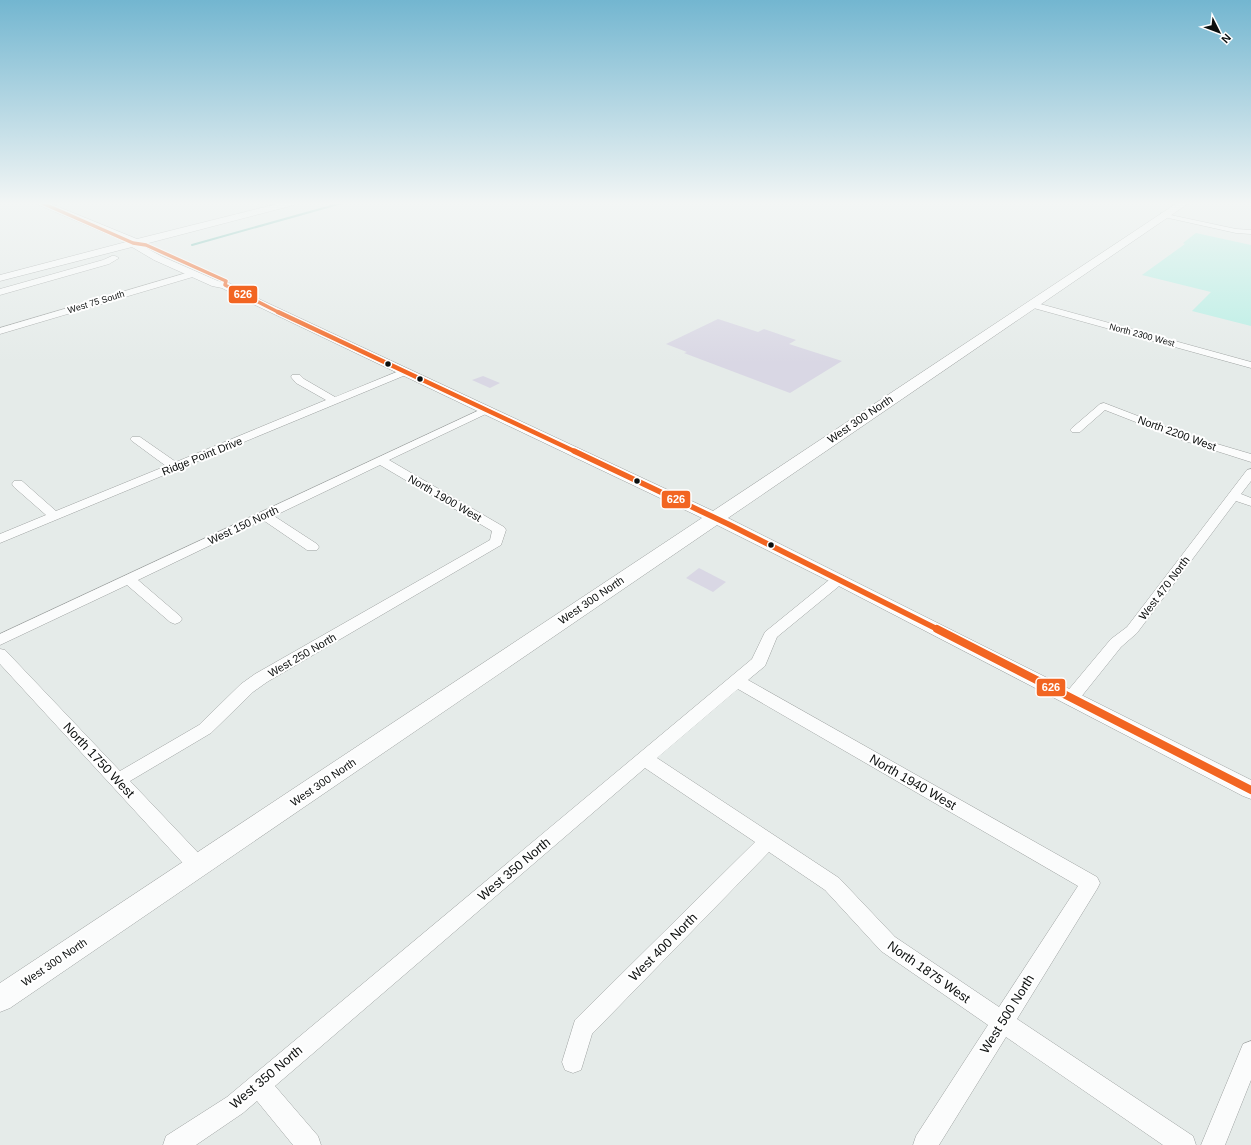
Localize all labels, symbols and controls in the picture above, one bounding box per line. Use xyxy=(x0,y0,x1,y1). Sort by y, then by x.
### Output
north arrow xyxy=(1199,12,1239,52)
text: N xyxy=(1219,32,1234,46)
line badge: 626 xyxy=(228,285,258,304)
text: 626 xyxy=(234,288,252,300)
street label: West 75 South xyxy=(66,289,126,315)
street label: North 2300 West xyxy=(1108,321,1176,349)
unlabelled marker xyxy=(383,359,393,369)
unlabelled marker xyxy=(415,374,425,384)
street label: West 300 North xyxy=(825,393,895,445)
street label: North 2200 West xyxy=(1136,413,1218,453)
street label: Ridge Point Drive xyxy=(160,434,244,478)
street label: North 1900 West xyxy=(406,472,484,524)
unlabelled marker xyxy=(632,476,642,486)
line badge: 626 xyxy=(661,490,691,509)
text: 626 xyxy=(667,493,685,505)
street label: West 150 North xyxy=(206,503,280,547)
unlabelled marker xyxy=(766,540,776,550)
street label: West 470 North xyxy=(1136,554,1192,622)
street label: West 300 North xyxy=(556,574,626,626)
street label: West 250 North xyxy=(266,631,338,679)
line badge: 626 xyxy=(1036,678,1066,697)
text: 626 xyxy=(1042,681,1060,693)
street label: North 1750 West xyxy=(60,719,138,801)
street label: North 1940 West xyxy=(867,751,959,813)
street label: West 300 North xyxy=(288,756,358,808)
street label: West 350 North xyxy=(475,834,553,904)
street label: West 400 North xyxy=(626,910,700,984)
street label: West 300 North xyxy=(19,936,89,988)
street label: North 1875 West xyxy=(885,938,973,1006)
street label: West 500 North xyxy=(977,972,1037,1056)
street label: West 350 North xyxy=(227,1042,305,1112)

